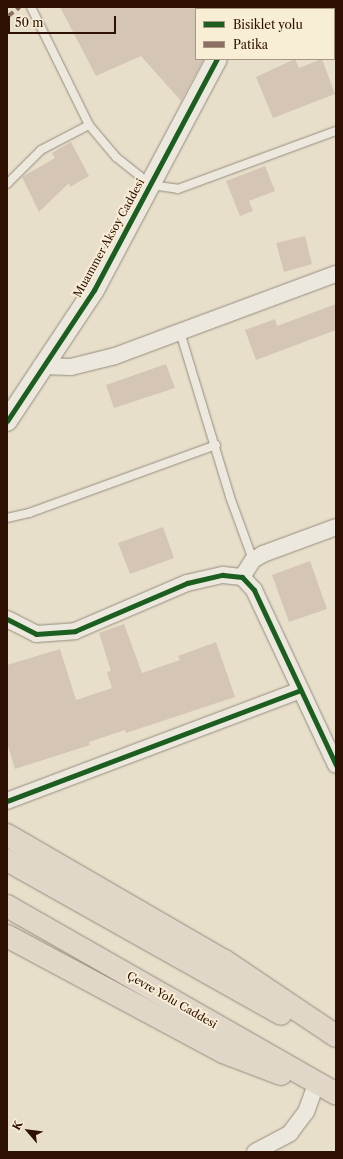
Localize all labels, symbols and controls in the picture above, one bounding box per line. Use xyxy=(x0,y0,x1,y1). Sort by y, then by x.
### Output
scale bar xyxy=(10,8,118,34)
legend xyxy=(195,8,335,60)
text: 50 m xyxy=(15,15,44,30)
text: Bisiklet yolu xyxy=(233,17,303,32)
text: Patika xyxy=(233,37,268,52)
street label: Muammer Aksoy Caddesi xyxy=(71,176,147,300)
street label: Çevre Yolu Caddesi xyxy=(124,969,220,1031)
north arrow xyxy=(8,1111,48,1151)
text: K xyxy=(9,1118,26,1133)

